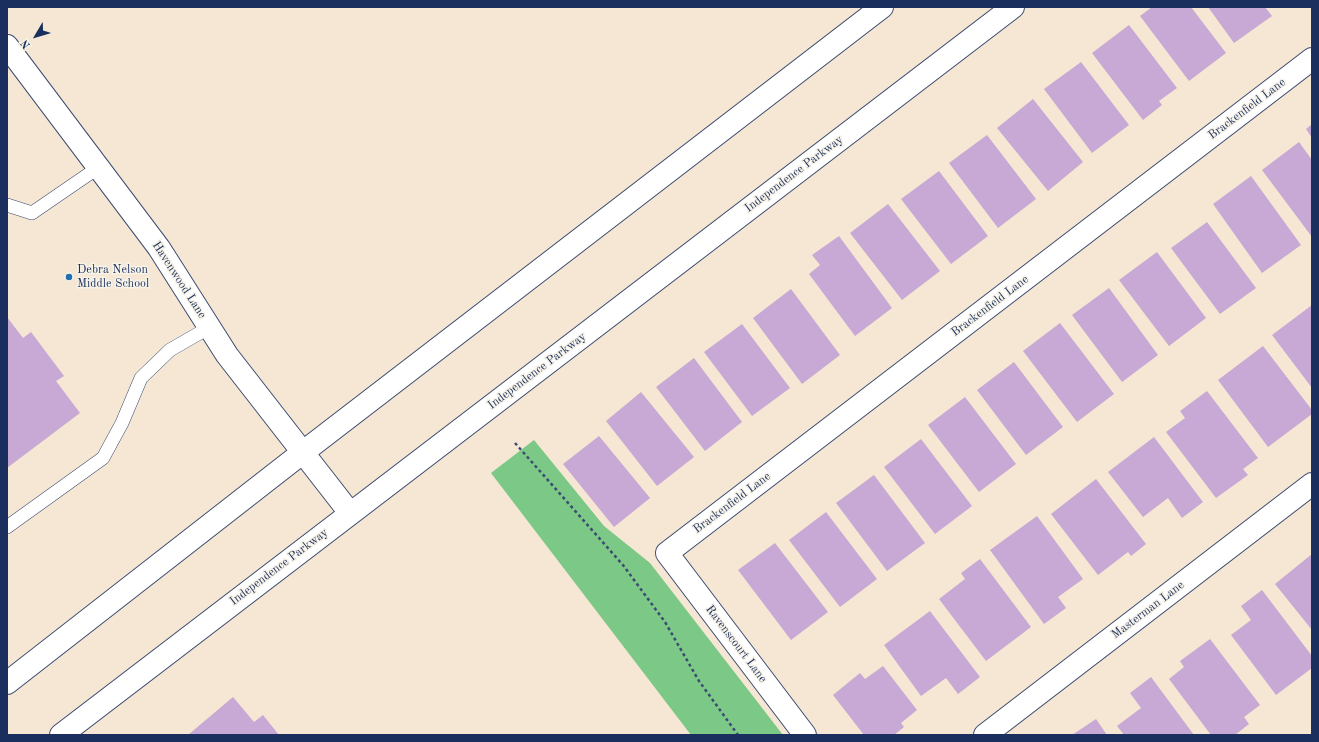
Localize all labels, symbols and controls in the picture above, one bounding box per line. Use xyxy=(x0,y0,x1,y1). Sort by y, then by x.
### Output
north arrow xyxy=(16,16,56,56)
text: N xyxy=(19,37,33,50)
street label: Brackenfield Lane xyxy=(1205,75,1289,143)
street label: Independence Parkway xyxy=(742,132,846,216)
street label: Havenwood Lane xyxy=(149,239,209,321)
place label: Debra Nelson Middle School xyxy=(77,263,149,291)
marker: Debra Nelson Middle School xyxy=(64,272,74,282)
street label: Brackenfield Lane xyxy=(948,272,1032,340)
street label: Independence Parkway xyxy=(485,329,589,413)
street label: Brackenfield Lane xyxy=(690,469,774,537)
street label: Independence Parkway xyxy=(227,525,331,609)
street label: Masterman Lane xyxy=(1109,578,1187,642)
street label: Ravenscourt Lane xyxy=(702,602,770,686)

